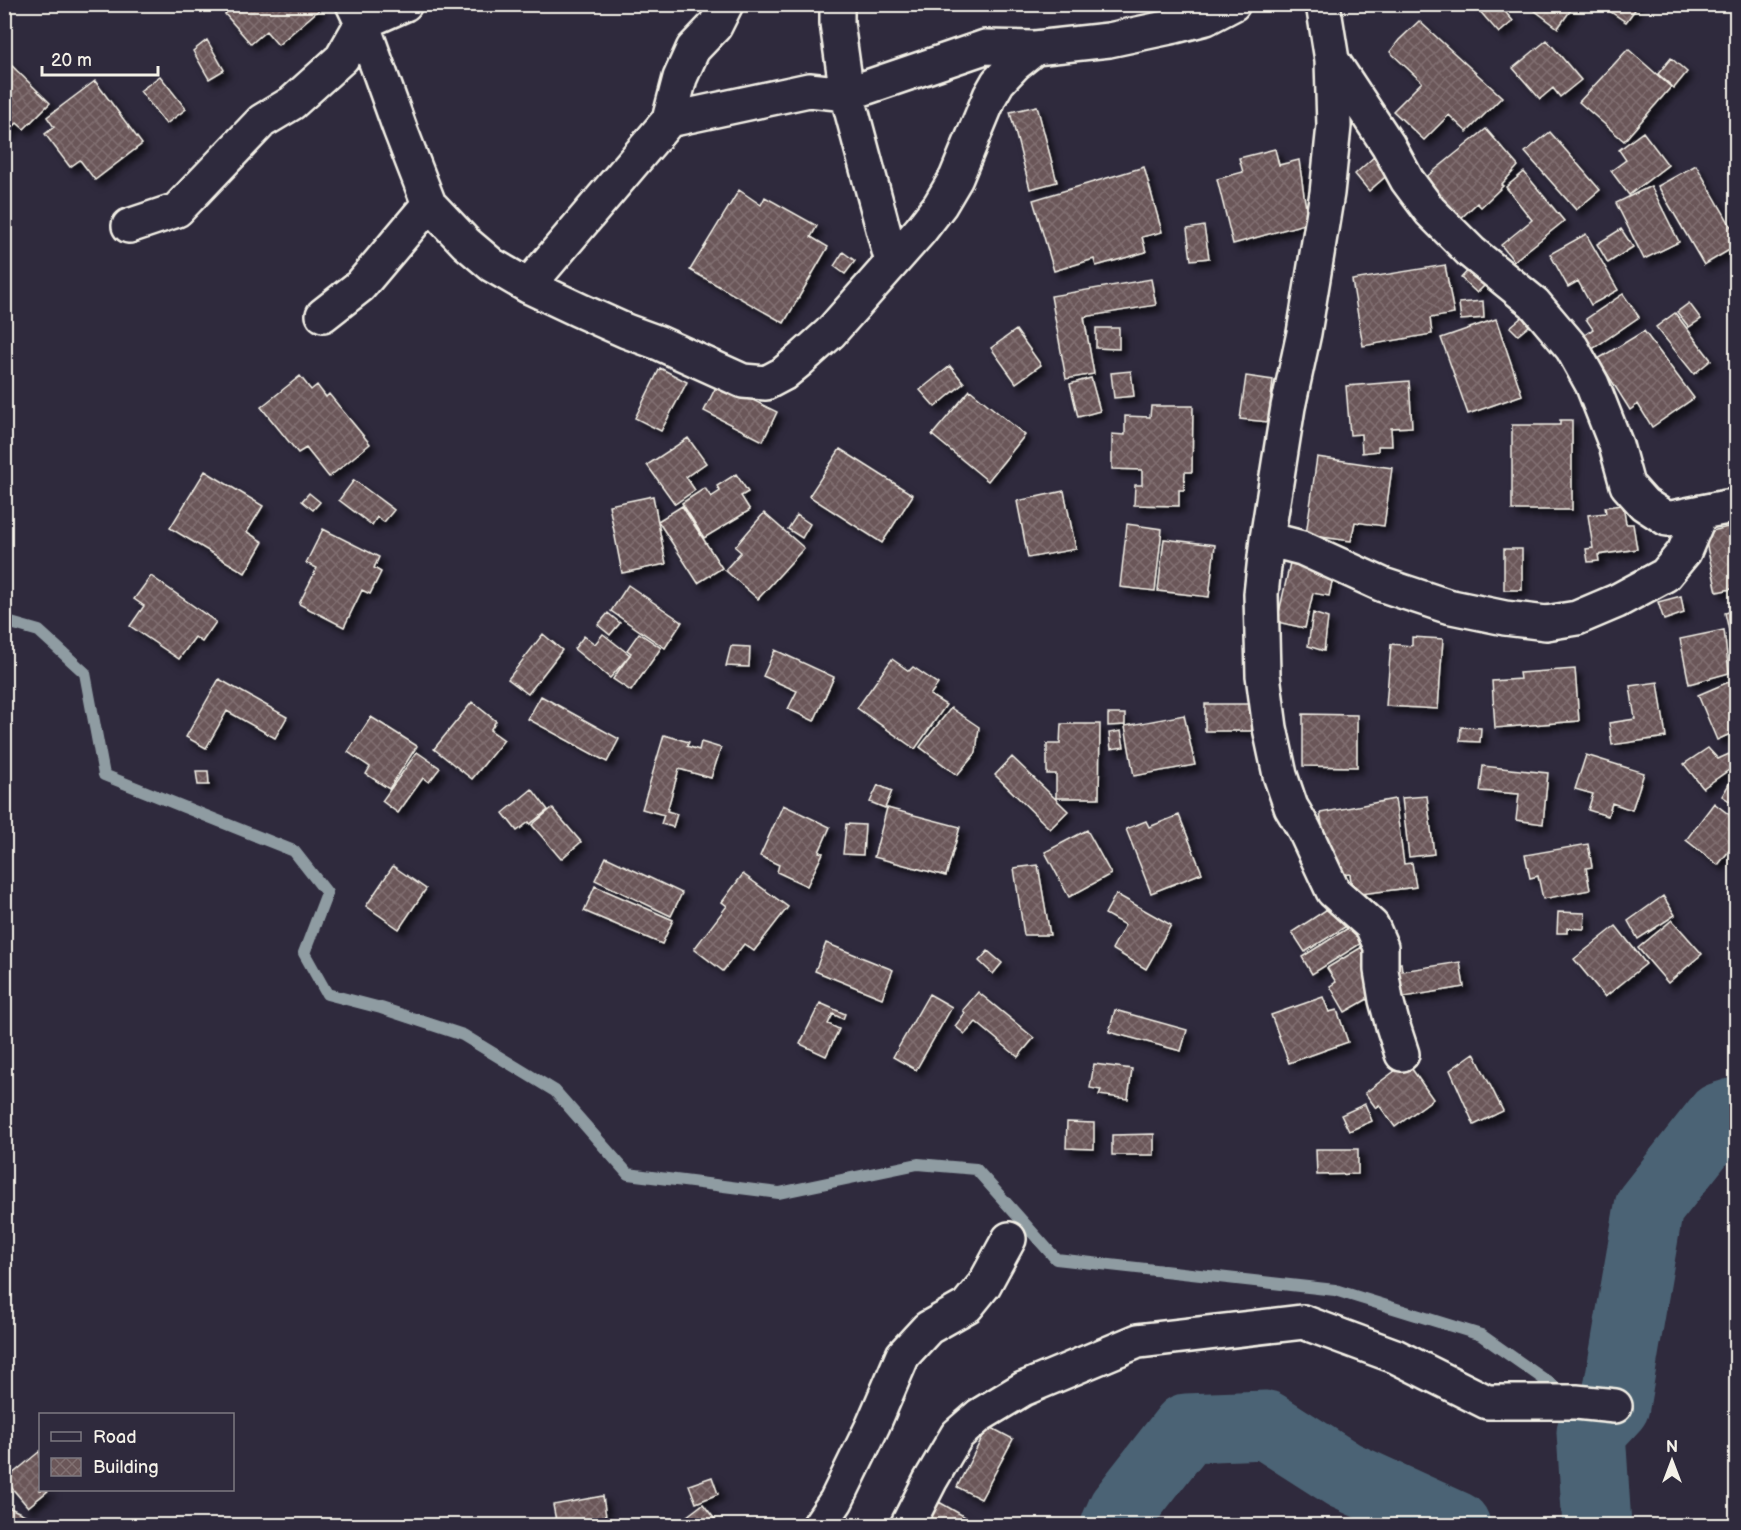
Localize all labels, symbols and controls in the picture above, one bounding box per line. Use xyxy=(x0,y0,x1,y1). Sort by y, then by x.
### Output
scale bar xyxy=(42,39,158,77)
text: 20 m xyxy=(51,50,92,71)
legend xyxy=(39,1413,234,1491)
text: Road xyxy=(93,1427,137,1448)
north arrow xyxy=(1642,1431,1702,1491)
text: N xyxy=(1666,1438,1678,1457)
text: Building xyxy=(93,1457,159,1478)

